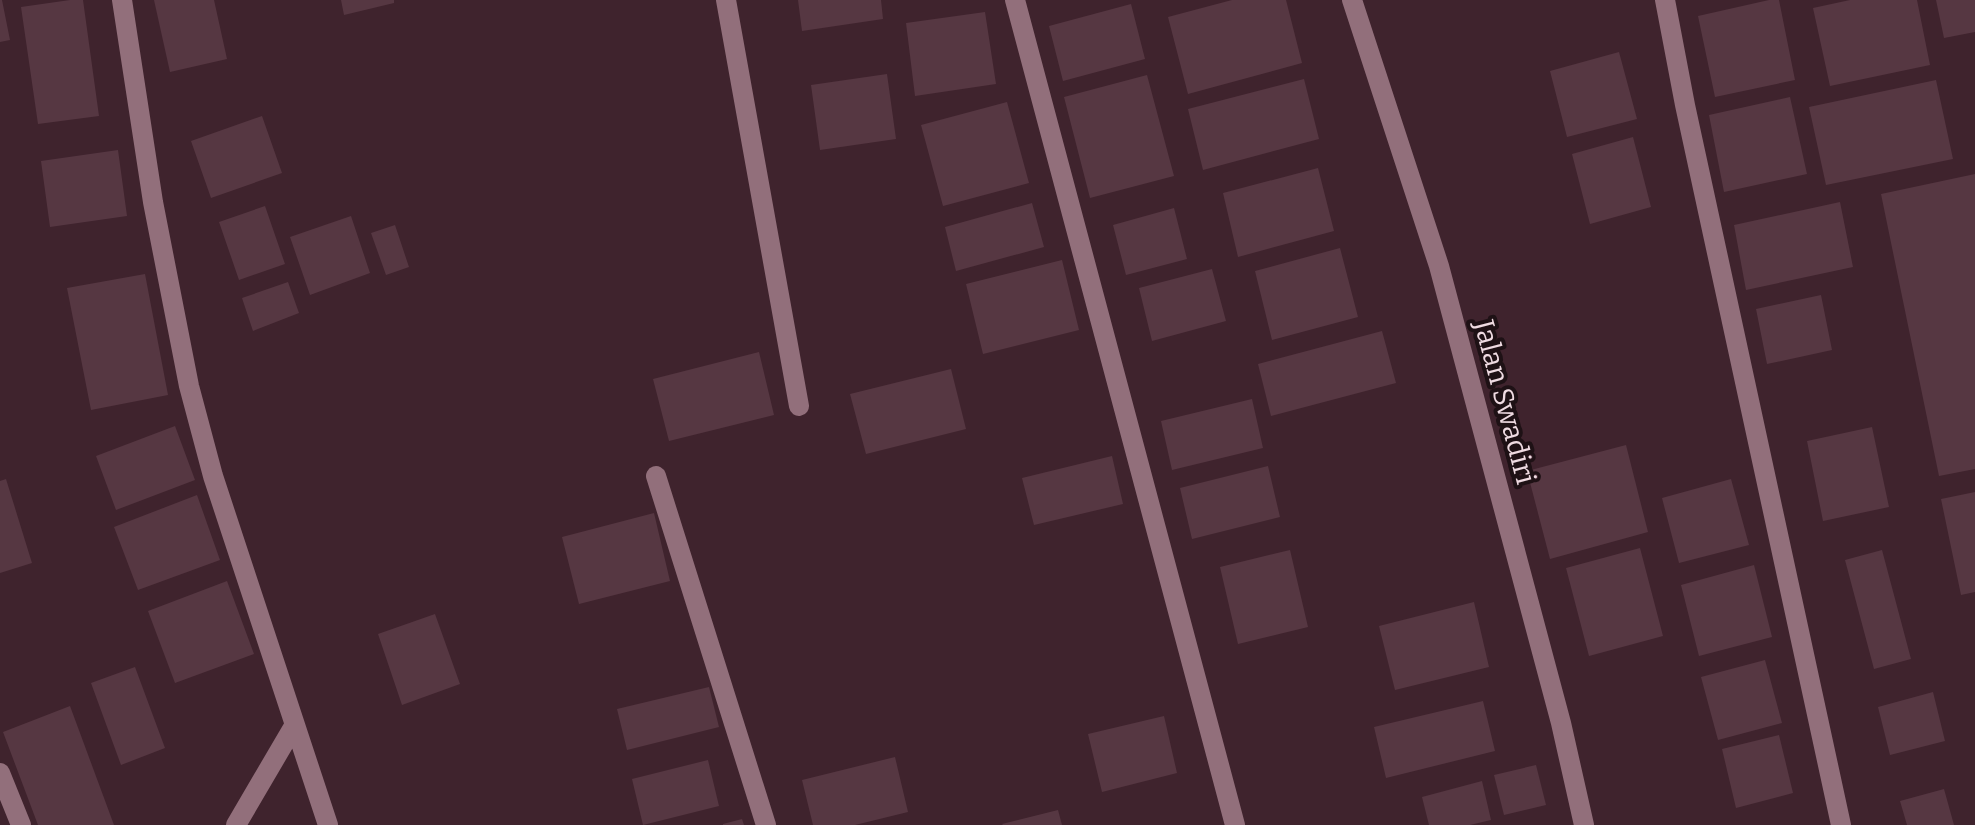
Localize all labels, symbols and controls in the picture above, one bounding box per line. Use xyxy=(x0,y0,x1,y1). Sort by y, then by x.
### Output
street label: Jalan Swadiri xyxy=(1467,315,1543,488)

